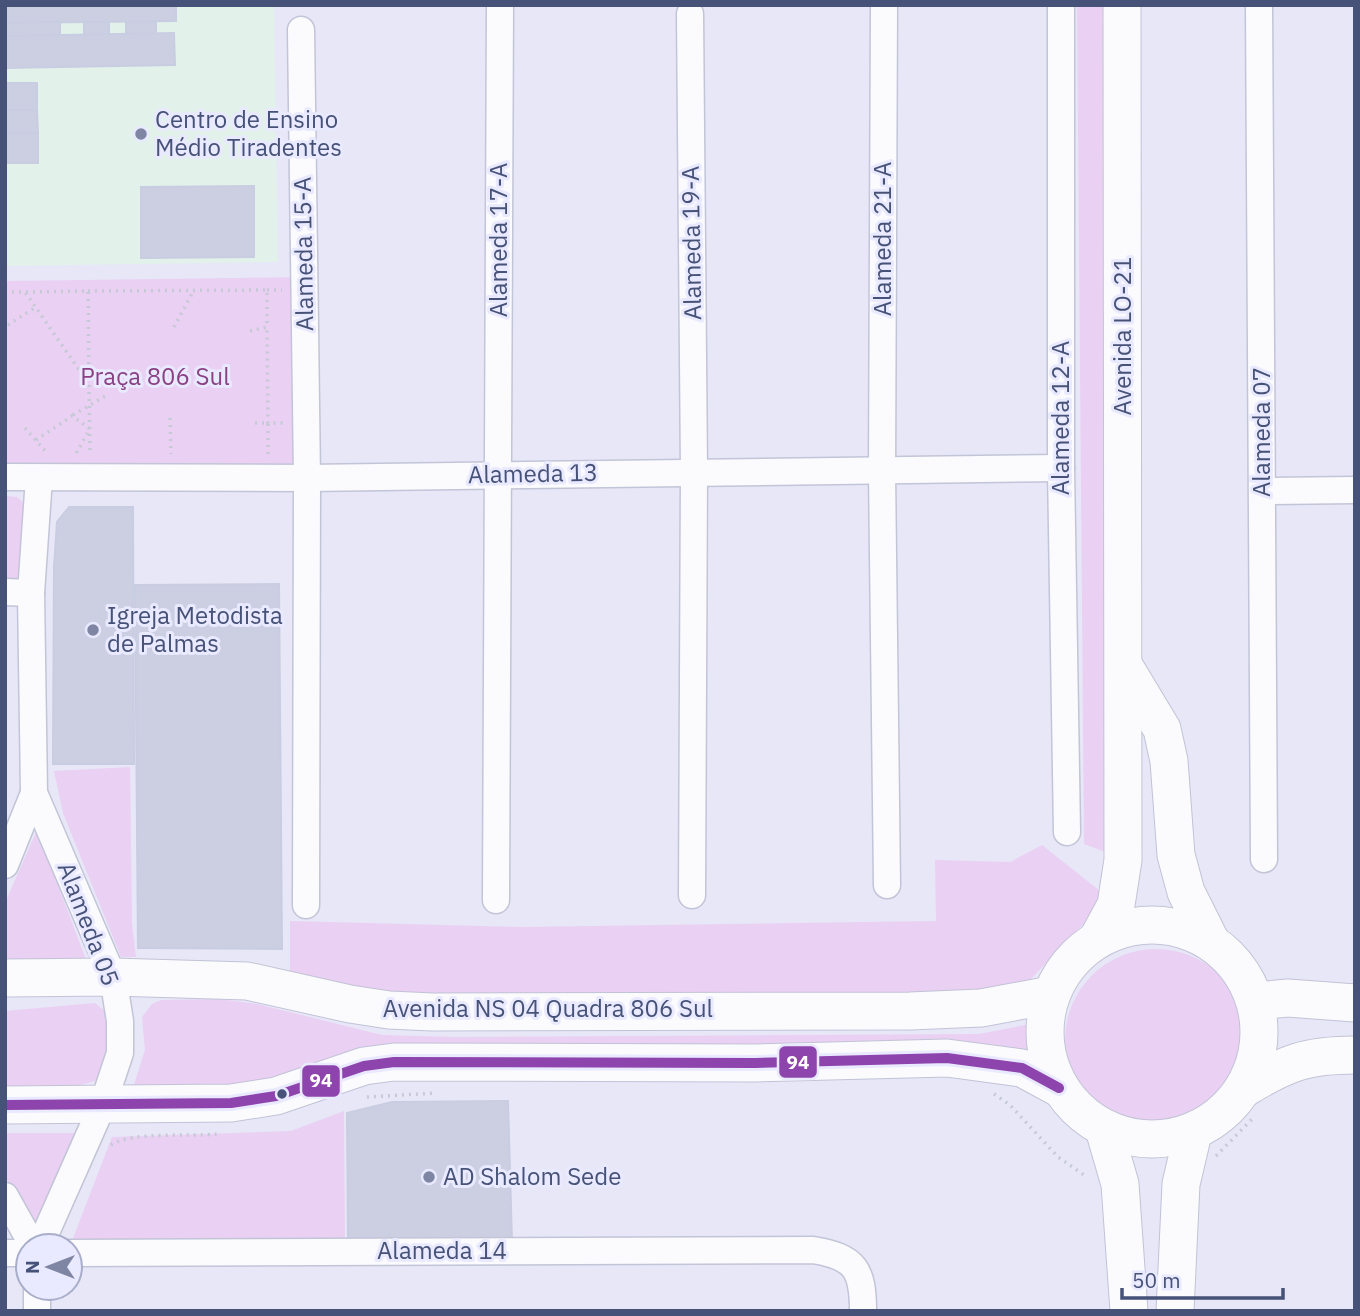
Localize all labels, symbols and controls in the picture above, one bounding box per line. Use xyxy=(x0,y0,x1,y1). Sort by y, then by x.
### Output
place label: Centro de Ensino Médio Tiradentes xyxy=(155,103,342,163)
marker: Centro de Ensino Médio Tiradentes xyxy=(133,126,149,142)
street label: Alameda 21-A xyxy=(866,162,898,316)
street label: Alameda 17-A xyxy=(482,163,514,317)
street label: Alameda 19-A xyxy=(674,165,708,321)
street label: Alameda 15-A xyxy=(286,176,320,332)
street label: Avenida LO-21 xyxy=(1106,257,1138,415)
street label: Alameda 12-A xyxy=(1044,341,1076,495)
park label: Praça 806 Sul xyxy=(80,360,230,392)
street label: Alameda 07 xyxy=(1245,367,1277,497)
street label: Alameda 13 xyxy=(468,456,598,490)
place label: Igreja Metodista de Palmas xyxy=(107,599,283,659)
marker: Igreja Metodista de Palmas xyxy=(85,622,101,638)
street label: Alameda 05 xyxy=(51,857,127,990)
street label: Avenida NS 04 Quadra 806 Sul xyxy=(383,992,713,1024)
line badge: 94 xyxy=(778,1045,818,1079)
text: 94 xyxy=(787,1050,809,1074)
line badge: 94 xyxy=(301,1064,341,1098)
text: 94 xyxy=(310,1068,332,1092)
unlabelled marker xyxy=(275,1087,289,1101)
place label: AD Shalom Sede xyxy=(443,1160,621,1192)
marker: AD Shalom Sede xyxy=(421,1169,437,1185)
north arrow xyxy=(14,1232,84,1302)
street label: Alameda 14 xyxy=(377,1234,507,1266)
scale bar xyxy=(1122,1256,1283,1300)
text: N xyxy=(20,1260,44,1274)
text: 50 m xyxy=(1132,1266,1181,1294)

